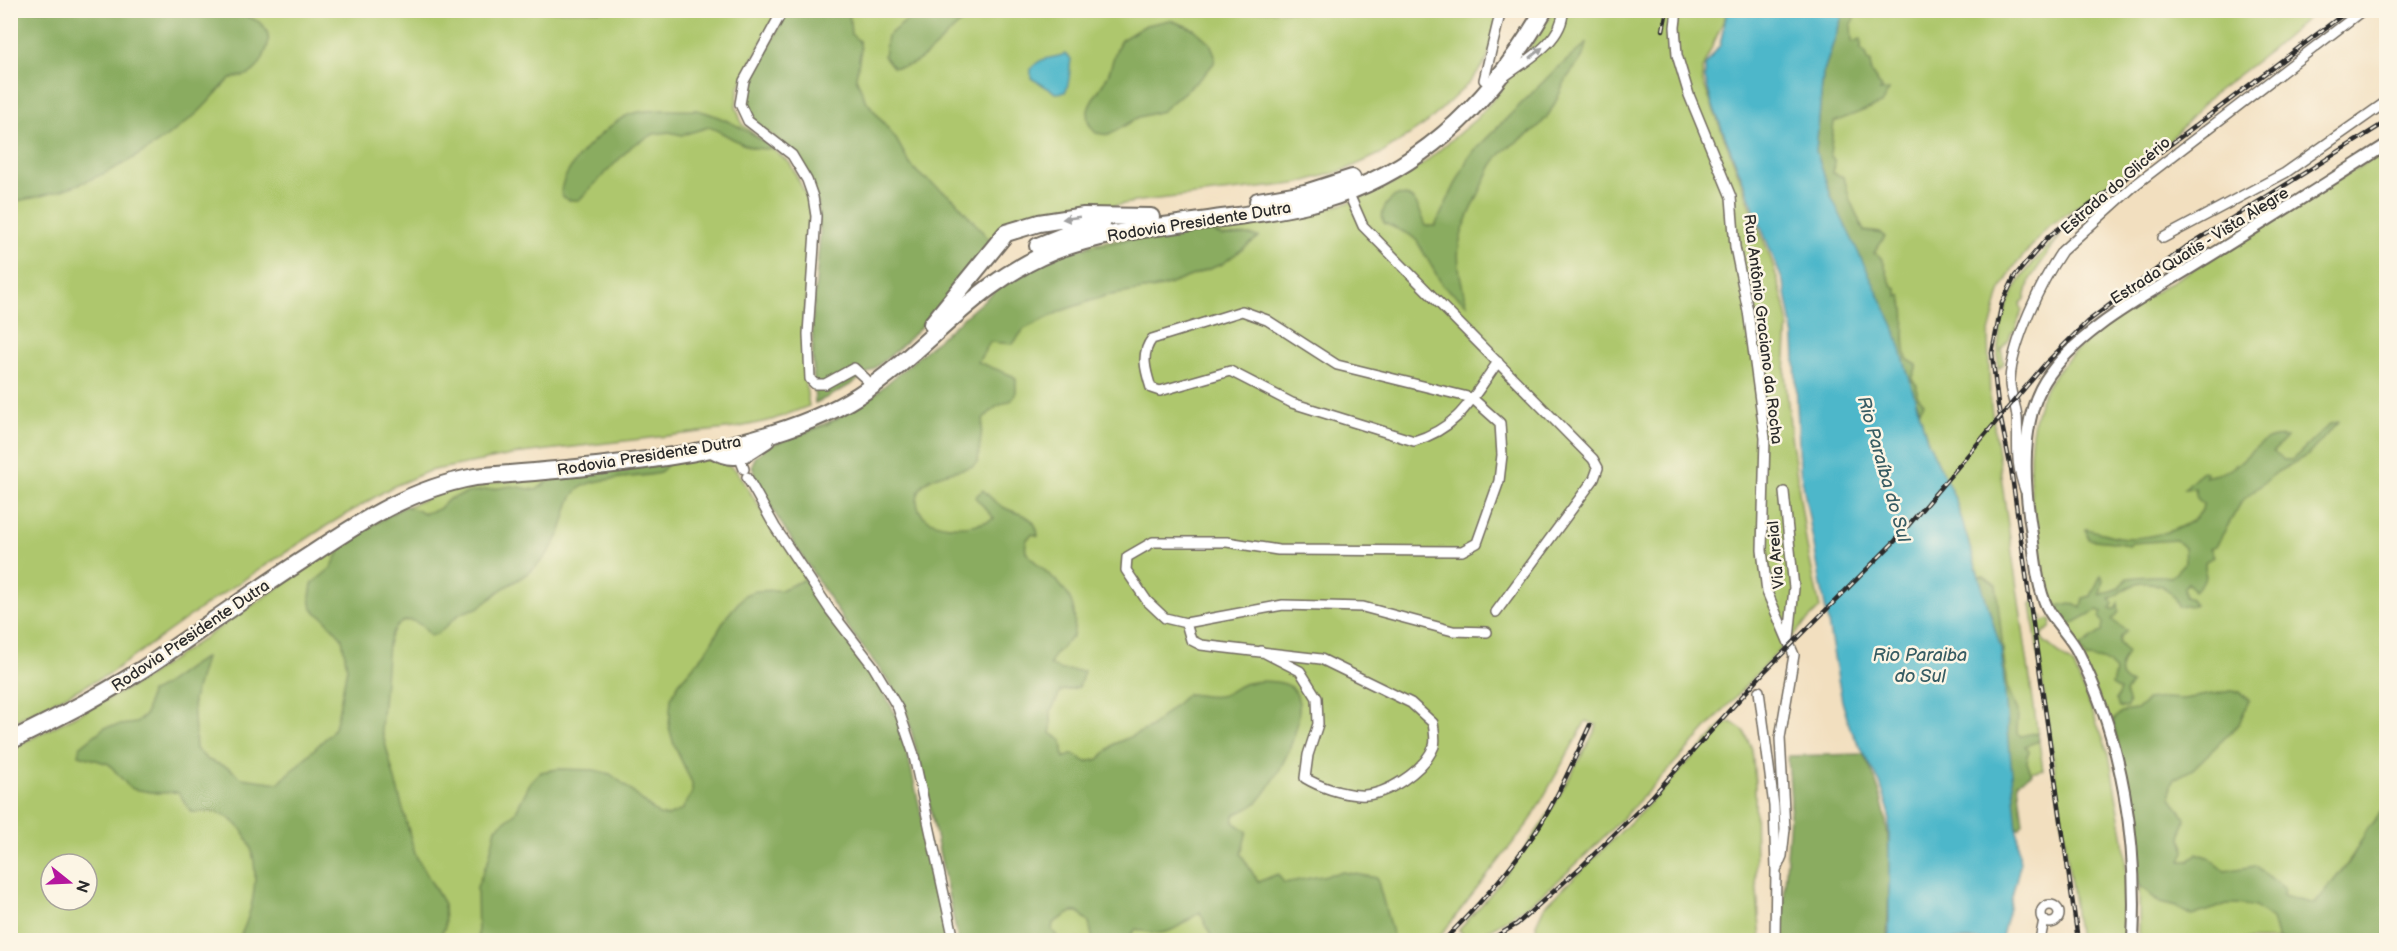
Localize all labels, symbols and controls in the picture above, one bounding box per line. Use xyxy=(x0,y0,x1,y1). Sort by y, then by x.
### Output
one-way arrow xyxy=(1528,47,1543,60)
street label: Estrada do Glicério xyxy=(2057,133,2175,239)
street label: Estrada Quatis - Vista Alegre xyxy=(2107,183,2293,309)
street label: Rodovia Presidente Dutra xyxy=(1106,199,1293,246)
street label: Rua Antônio Graciano da Rocha xyxy=(1739,213,1786,445)
one-way arrow xyxy=(1062,214,1081,223)
water label: Rio Paraíba do Sul xyxy=(1853,394,1915,545)
street label: Rodovia Presidente Dutra xyxy=(556,433,743,480)
street label: Via Areial xyxy=(1764,520,1789,590)
street label: Rodovia Presidente Dutra xyxy=(108,576,273,696)
water label: Rio Paraiba do Sul xyxy=(1873,645,1967,687)
north arrow xyxy=(39,852,99,912)
text: N xyxy=(71,878,93,895)

